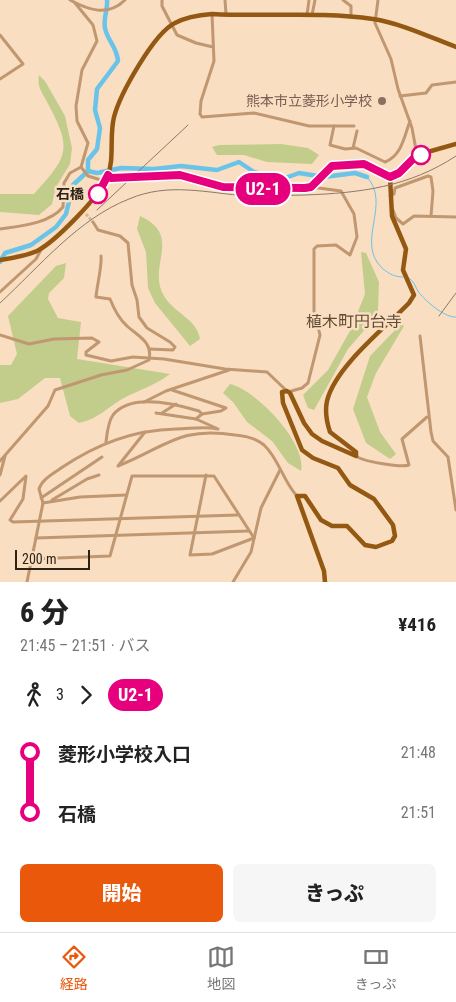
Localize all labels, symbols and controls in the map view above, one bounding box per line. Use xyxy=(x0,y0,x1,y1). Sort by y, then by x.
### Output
place label: 熊本市立菱形小学校 xyxy=(246,93,372,109)
marker: 熊本市立菱形小学校 xyxy=(376,95,388,107)
unlabelled marker xyxy=(411,145,431,165)
line badge: U2-1 xyxy=(228,173,298,205)
text: U2-1 xyxy=(246,178,280,199)
marker: 石橋 xyxy=(88,184,108,204)
place label: 石橋 xyxy=(56,186,84,202)
district label: 植木町円台寺 xyxy=(306,312,402,331)
scale bar xyxy=(15,547,90,570)
text: 200 m xyxy=(22,551,57,567)
text: 6 分 xyxy=(20,596,69,629)
text: ¥416 xyxy=(398,613,436,636)
text: 21:45 – 21:51 · バス xyxy=(20,636,150,655)
icon: walk xyxy=(20,681,48,709)
icon: forward xyxy=(72,681,100,709)
text: U2-1 xyxy=(118,684,153,705)
text: 3 xyxy=(56,685,64,704)
text: 菱形小学校入口 xyxy=(58,743,191,766)
text: 21:48 xyxy=(401,743,436,762)
text: 石橋 xyxy=(58,803,96,826)
text: 21:51 xyxy=(401,803,436,822)
button: 開始 xyxy=(20,864,223,922)
button: きっぷ xyxy=(233,864,436,922)
tab: 経路 xyxy=(60,943,88,993)
tab: 地図 xyxy=(207,943,235,993)
tab: きっぷ xyxy=(355,943,396,993)

